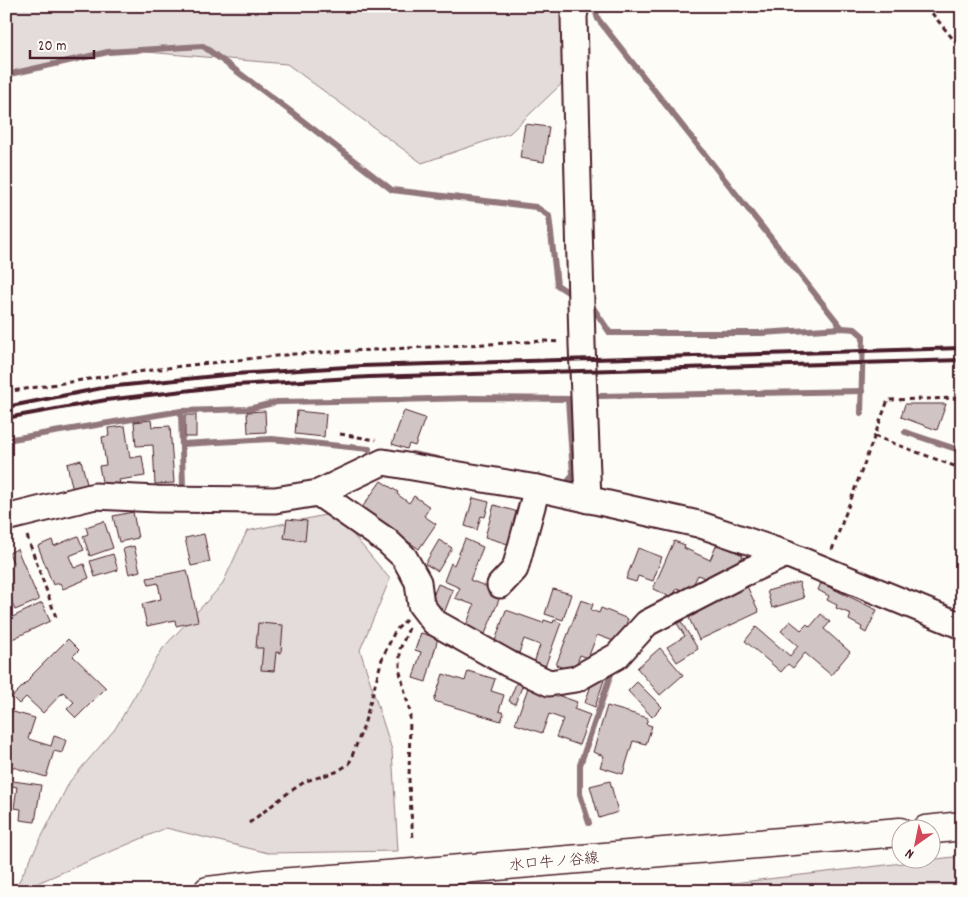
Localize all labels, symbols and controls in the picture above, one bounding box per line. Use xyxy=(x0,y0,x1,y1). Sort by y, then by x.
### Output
scale bar xyxy=(30,28,94,60)
text: 20 m xyxy=(38,36,66,58)
north arrow xyxy=(890,820,940,870)
text: N xyxy=(902,843,918,863)
street label: 水口牛ノ谷線 xyxy=(508,848,600,878)

